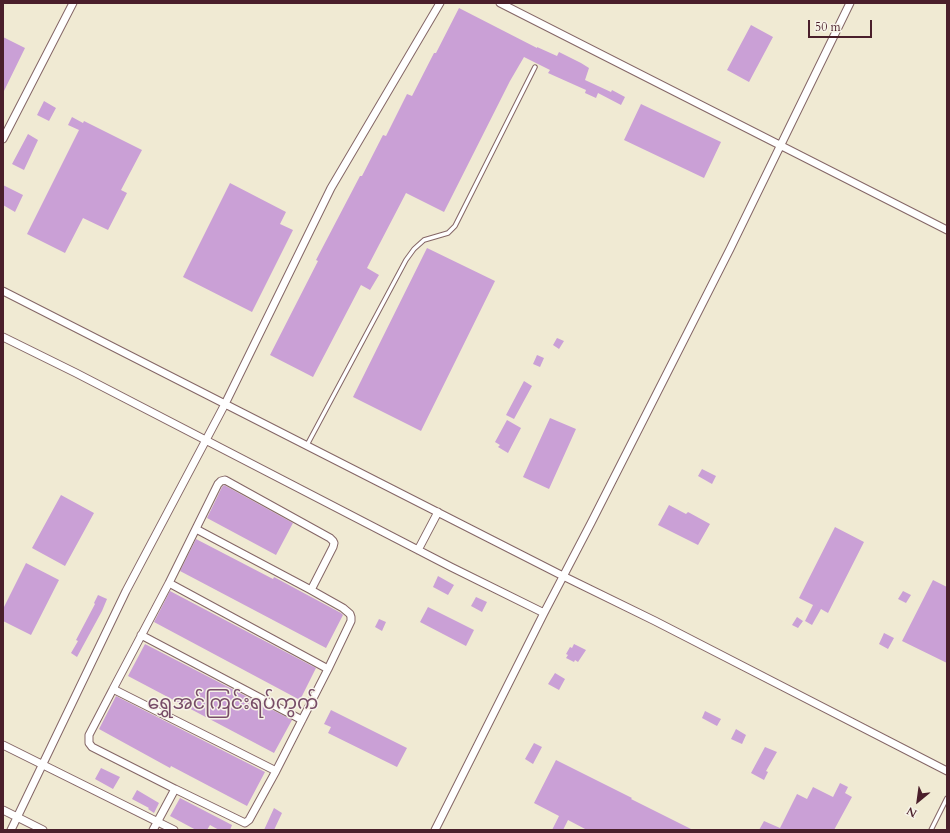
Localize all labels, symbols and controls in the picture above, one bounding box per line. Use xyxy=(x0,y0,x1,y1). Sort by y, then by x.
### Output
scale bar xyxy=(810,12,874,38)
text: 50 m xyxy=(815,19,841,35)
district label: ရွှေအင်ကြင်းရပ်ကွက် xyxy=(148,694,318,716)
north arrow xyxy=(898,781,938,821)
text: N xyxy=(904,803,920,821)

